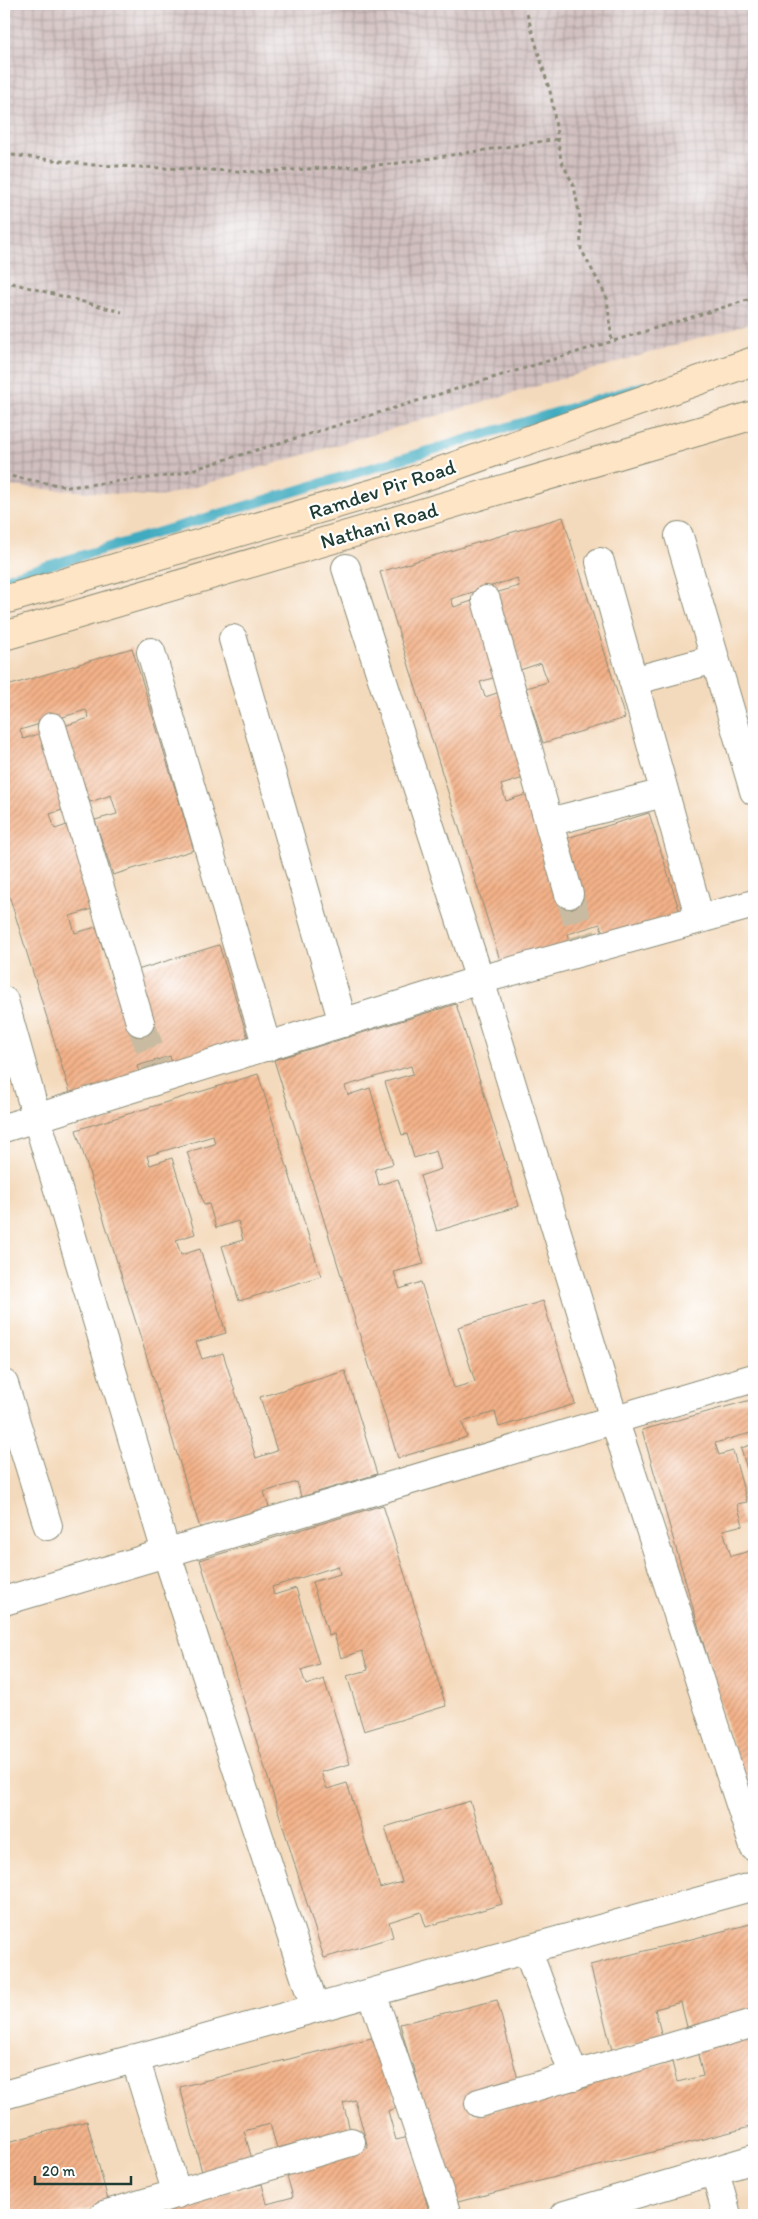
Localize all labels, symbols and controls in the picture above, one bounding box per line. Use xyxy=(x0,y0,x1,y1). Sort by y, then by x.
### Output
street label: Ramdev Pir Road xyxy=(306,454,458,524)
street label: Nathani Road xyxy=(317,496,441,554)
scale bar xyxy=(35,2154,131,2186)
text: 20 m xyxy=(42,2162,76,2180)

